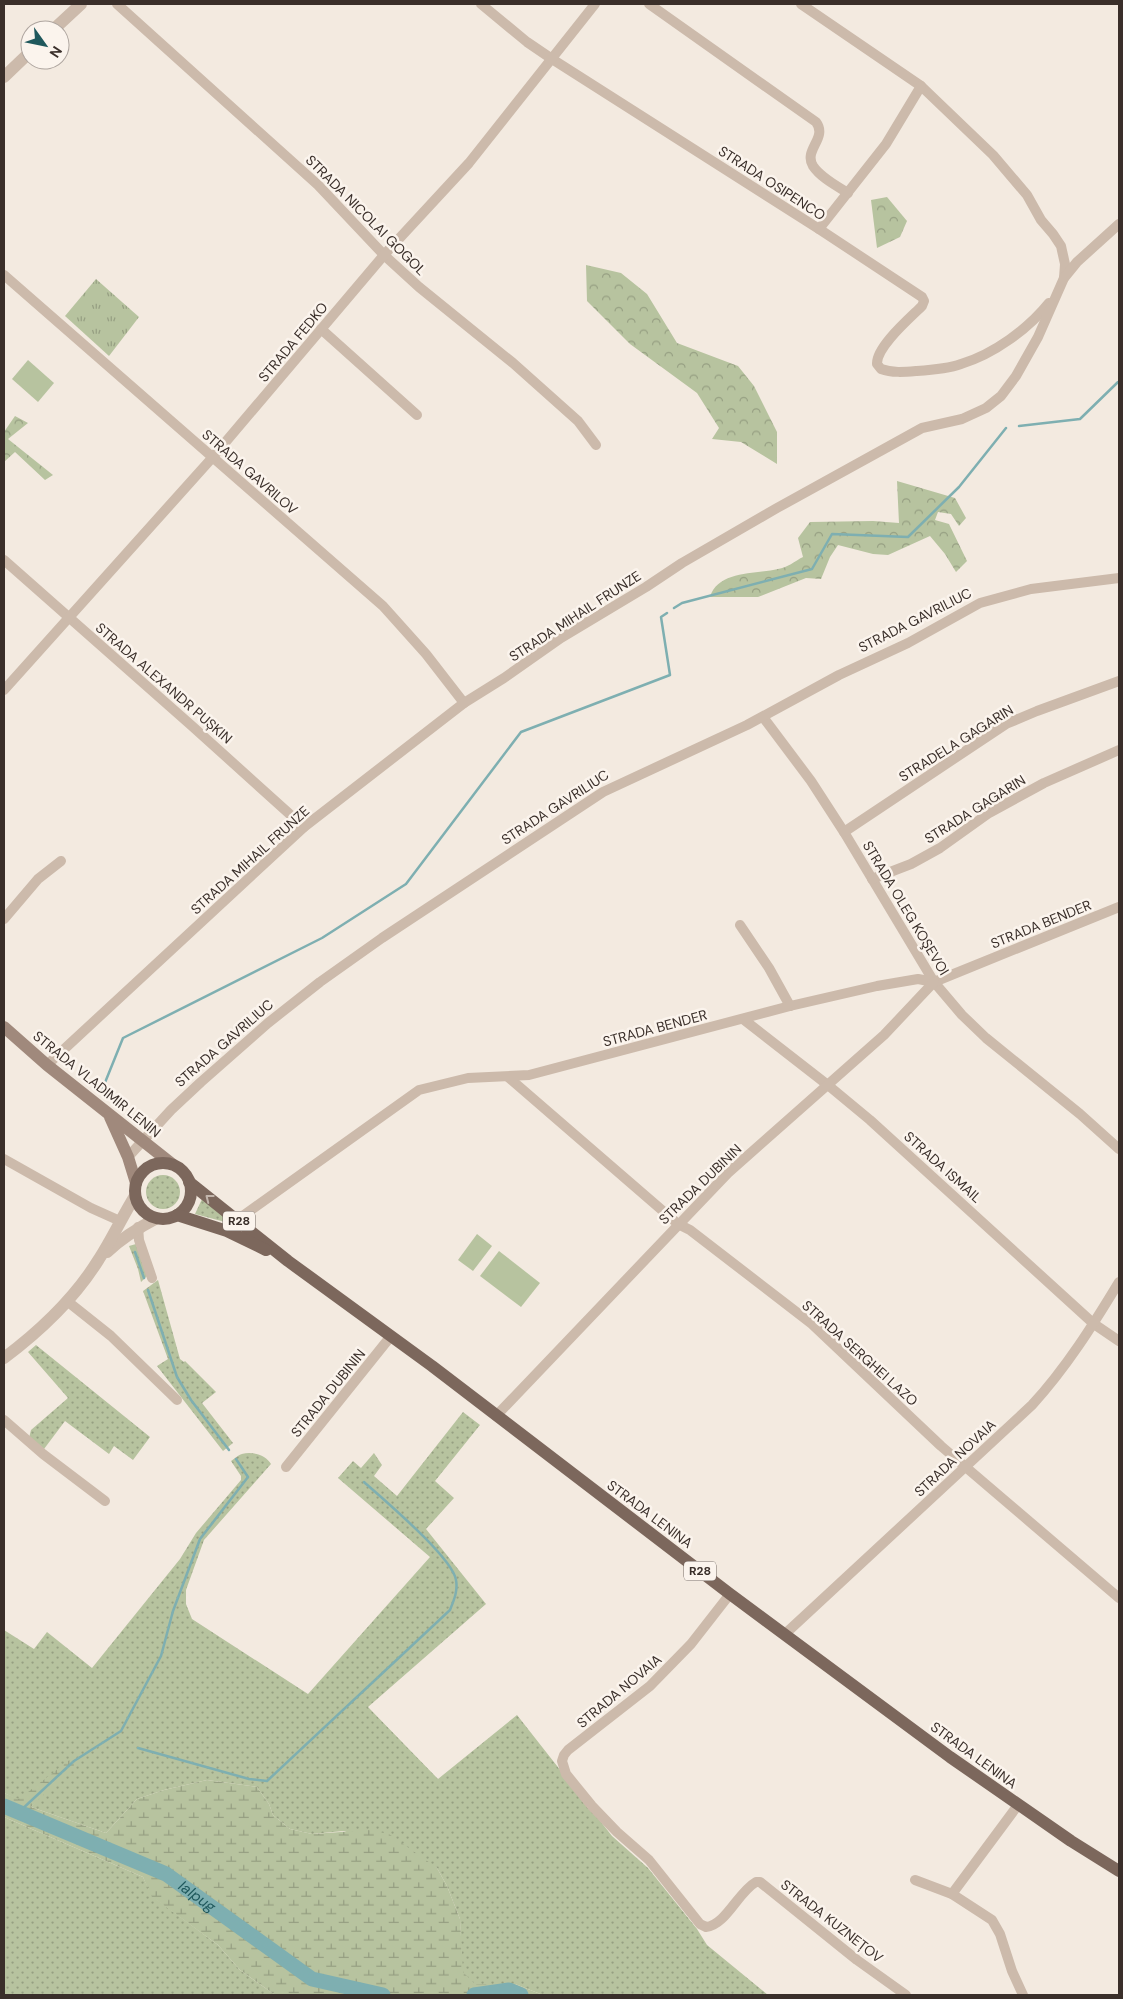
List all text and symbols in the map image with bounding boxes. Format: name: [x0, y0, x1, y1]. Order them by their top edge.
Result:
north arrow: [20, 20, 70, 70]
text: N: [46, 43, 66, 61]
street label: STRADA OSIPENCO: [715, 142, 829, 224]
street label: STRADA NICOLAI GOGOL: [302, 151, 430, 279]
street label: STRADA FEDKO: [254, 298, 332, 386]
street label: STRADA GAVRILOV: [198, 425, 302, 519]
street label: STRADA MIHAIL FRUNZE: [506, 567, 644, 665]
street label: STRADA GAVRILIUC: [855, 584, 975, 656]
street label: STRADA ALEXANDR PUȘKIN: [92, 619, 236, 747]
street label: STRADELA GAGARIN: [895, 700, 1017, 786]
street label: STRADA GAVRILIUC: [498, 766, 612, 848]
street label: STRADA GAGARIN: [921, 771, 1029, 847]
street label: STRADA MIHAIL FRUNZE: [187, 802, 313, 918]
street label: STRADA OLEG KOŞEVOI: [859, 838, 953, 978]
street label: STRADA BENDER: [988, 896, 1094, 952]
street label: STRADA GAVRILIUC: [171, 995, 277, 1091]
street label: STRADA BENDER: [601, 1005, 709, 1051]
street label: STRADA VLADIMIR LENIN: [29, 1027, 165, 1141]
street label: STRADA ISMAIL: [900, 1127, 986, 1207]
street label: STRADA DUBININ: [655, 1140, 745, 1228]
one-way arrow: [206, 1194, 215, 1203]
road number: R28: [223, 1212, 255, 1230]
street label: STRADA SERGHEI LAZO: [798, 1296, 922, 1410]
street label: STRADA DUBININ: [287, 1345, 369, 1441]
street label: STRADA NOVAIA: [910, 1416, 1000, 1500]
street label: STRADA LENINA: [604, 1476, 696, 1552]
road number: R28: [684, 1562, 716, 1580]
street label: STRADA NOVAIA: [573, 1650, 665, 1732]
street label: STRADA LENINA: [927, 1718, 1021, 1792]
street label: STRADA KUZNEȚOV: [777, 1875, 887, 1967]
water label: Ialpug: [174, 1876, 220, 1917]

